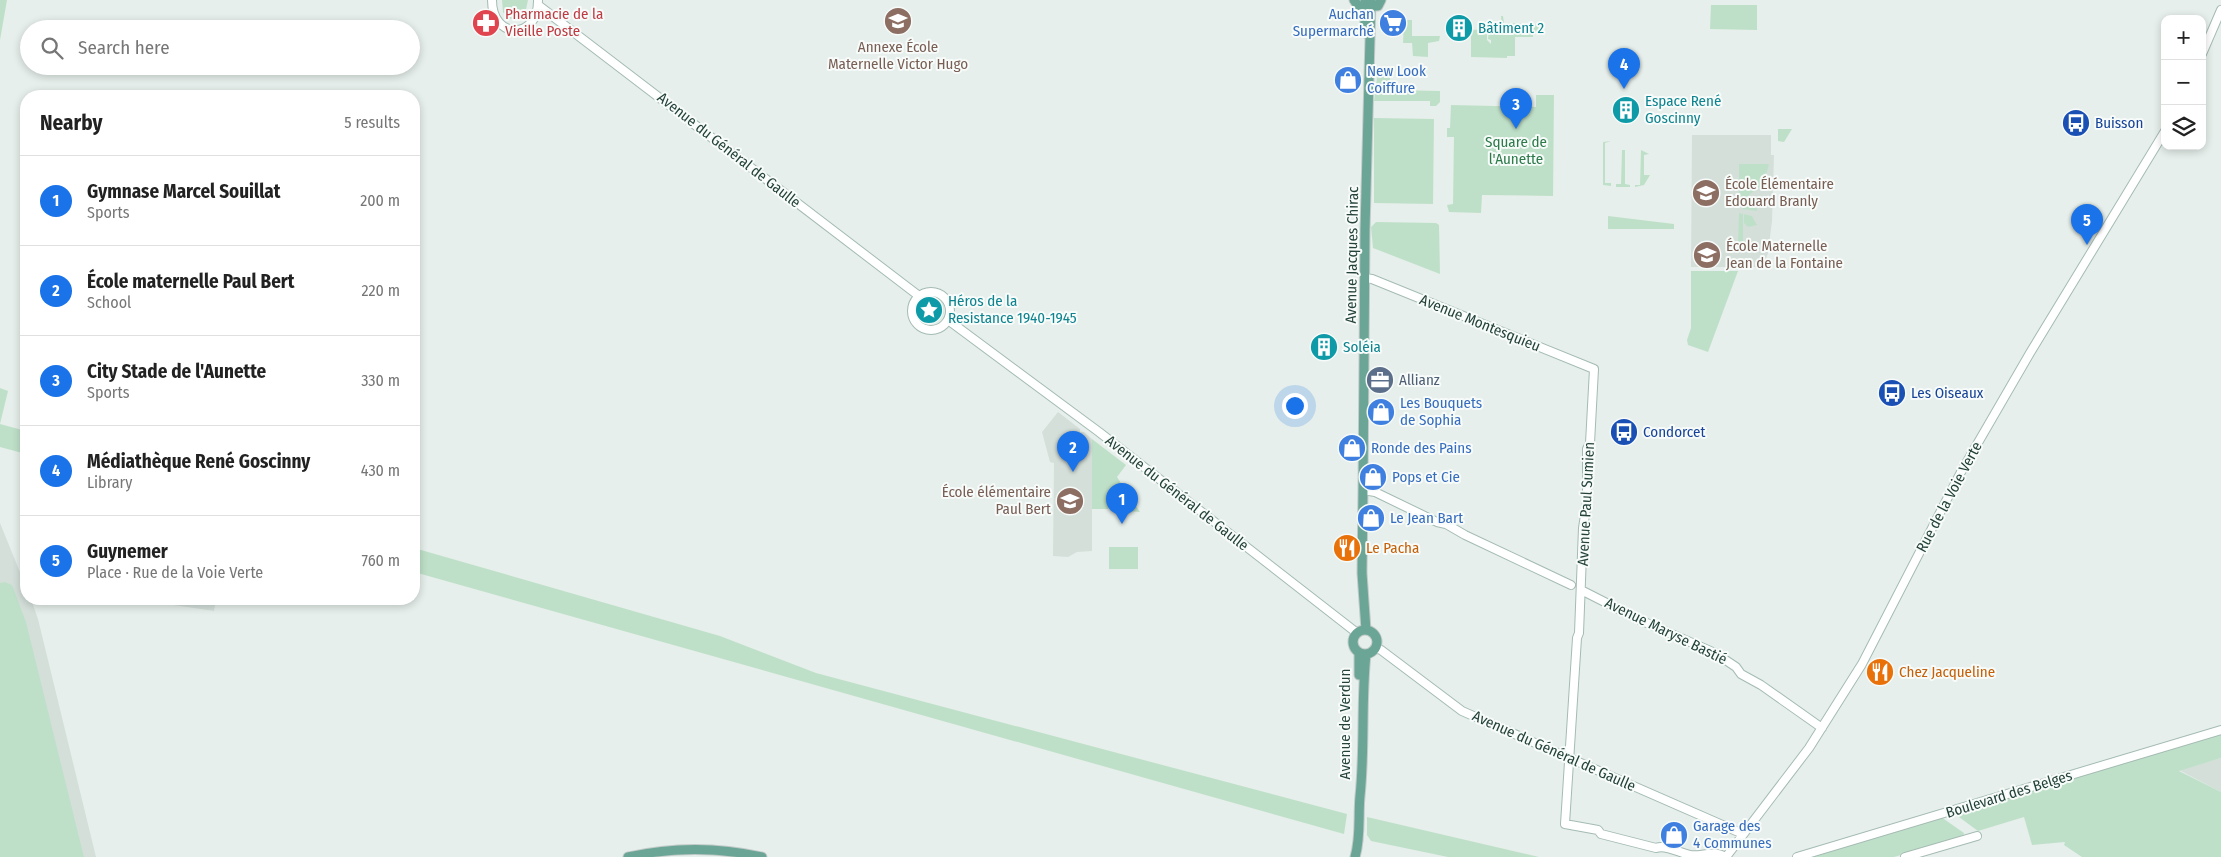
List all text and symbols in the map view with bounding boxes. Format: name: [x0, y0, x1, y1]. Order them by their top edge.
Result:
place label: Pharmacie de la Vieille Poste: [505, 5, 603, 40]
place label: Auchan Supermarché: [1293, 5, 1374, 40]
school or university icon: Annexe École Maternelle Victor Hugo: [883, 6, 913, 36]
pharmacy icon: Pharmacie de la Vieille Poste: [471, 8, 501, 38]
supermarket icon: Auchan Supermarché: [1378, 8, 1408, 38]
building icon: Bâtiment 2: [1444, 13, 1474, 43]
map controls: [2161, 15, 2206, 150]
button: +: [2161, 15, 2206, 60]
place label: Bâtiment 2: [1478, 19, 1545, 37]
search box: [20, 20, 420, 75]
icon: search: [38, 34, 66, 62]
text: Search here: [78, 36, 170, 59]
place label: Annexe École Maternelle Victor Hugo: [828, 38, 968, 73]
pin: 4: [1608, 48, 1640, 89]
button: −: [2161, 60, 2206, 105]
place label: New Look Coiffure: [1367, 62, 1426, 97]
shop icon: New Look Coiffure: [1333, 65, 1363, 95]
street label: Avenue du Général de Gaulle: [654, 88, 804, 212]
pin: 3: [1500, 88, 1532, 129]
place label: Espace René Goscinny: [1645, 92, 1721, 127]
building icon: Espace René Goscinny: [1611, 95, 1641, 125]
button: layers: [2161, 105, 2206, 150]
bus stop icon: Buisson: [2061, 108, 2091, 138]
text: Nearby: [40, 110, 102, 136]
text: 5 results: [344, 113, 400, 132]
place label: Buisson: [2095, 114, 2143, 132]
park label: Square de l'Aunette: [1485, 133, 1547, 168]
place label: École Élémentaire Edouard Branly: [1725, 175, 1834, 210]
school or university icon: École Élémentaire Edouard Branly: [1691, 178, 1721, 208]
text: Gymnase Marcel Souillat: [87, 180, 280, 203]
street label: Avenue Jacques Chirac: [1342, 186, 1362, 324]
text: 1: [53, 191, 59, 210]
text: 200 m: [360, 191, 400, 210]
text: Sports: [87, 203, 130, 222]
pin: 5: [2071, 204, 2103, 245]
place label: École Maternelle Jean de la Fontaine: [1726, 237, 1843, 272]
school or university icon: École Maternelle Jean de la Fontaine: [1692, 240, 1722, 270]
text: École maternelle Paul Bert: [87, 270, 294, 293]
text: 2: [52, 281, 60, 300]
text: 220 m: [361, 281, 400, 300]
street label: Avenue Montesquieu: [1417, 291, 1543, 355]
place label: Héros de la Resistance 1940-1945: [948, 292, 1077, 327]
text: School: [87, 293, 131, 312]
place icon: Héros de la Resistance 1940-1945: [914, 295, 944, 325]
building icon: Soléia: [1309, 332, 1339, 362]
place label: Soléia: [1343, 338, 1381, 356]
text: City Stade de l'Aunette: [87, 360, 266, 383]
office icon: Allianz: [1365, 365, 1395, 395]
text: 3: [52, 371, 60, 390]
text: 330 m: [361, 371, 400, 390]
place label: Allianz: [1399, 371, 1440, 389]
bus stop icon: Les Oiseaux: [1877, 378, 1907, 408]
text: Sports: [87, 383, 130, 402]
place label: Les Oiseaux: [1911, 384, 1984, 402]
your location: [1282, 393, 1308, 419]
place label: Les Bouquets de Sophia: [1400, 394, 1482, 429]
shop icon: Les Bouquets de Sophia: [1366, 397, 1396, 427]
bus stop icon: Condorcet: [1609, 417, 1639, 447]
place label: Condorcet: [1643, 423, 1705, 441]
pin: 2: [1057, 431, 1089, 472]
street label: Avenue du Général de Gaulle: [1102, 431, 1252, 555]
shop icon: Ronde des Pains: [1337, 433, 1367, 463]
place label: Ronde des Pains: [1371, 439, 1472, 457]
street label: Rue de la Voie Verte: [1912, 439, 1986, 555]
street label: Avenue Paul Sumien: [1574, 441, 1598, 567]
text: Médiathèque René Goscinny: [87, 450, 310, 473]
text: 4: [52, 461, 60, 480]
text: 430 m: [361, 461, 400, 480]
shop icon: Pops et Cie: [1358, 462, 1388, 492]
place label: Pops et Cie: [1392, 468, 1460, 486]
text: Library: [87, 473, 132, 492]
place label: École élémentaire Paul Bert: [942, 483, 1051, 518]
pin: 1: [1106, 483, 1138, 524]
school or university icon: École élémentaire Paul Bert: [1055, 486, 1085, 516]
shop icon: Le Jean Bart: [1356, 503, 1386, 533]
place label: Le Jean Bart: [1390, 509, 1463, 527]
restaurant icon: Le Pacha: [1332, 533, 1362, 563]
place label: Le Pacha: [1366, 539, 1419, 557]
text: Guynemer: [87, 540, 168, 563]
text: 5: [52, 551, 60, 570]
text: 760 m: [362, 551, 400, 570]
text: Place · Rue de la Voie Verte: [87, 563, 263, 582]
street label: Avenue Maryse Bastié: [1602, 594, 1730, 668]
restaurant icon: Chez Jacqueline: [1865, 657, 1895, 687]
place label: Chez Jacqueline: [1899, 663, 1995, 681]
street label: Avenue de Verdun: [1336, 669, 1354, 779]
street label: Avenue du Général de Gaulle: [1470, 707, 1638, 795]
street label: Boulevard des Belges: [1944, 766, 2074, 822]
place label: Garage des 4 Communes: [1693, 817, 1772, 852]
shop icon: Garage des 4 Communes: [1659, 820, 1689, 850]

